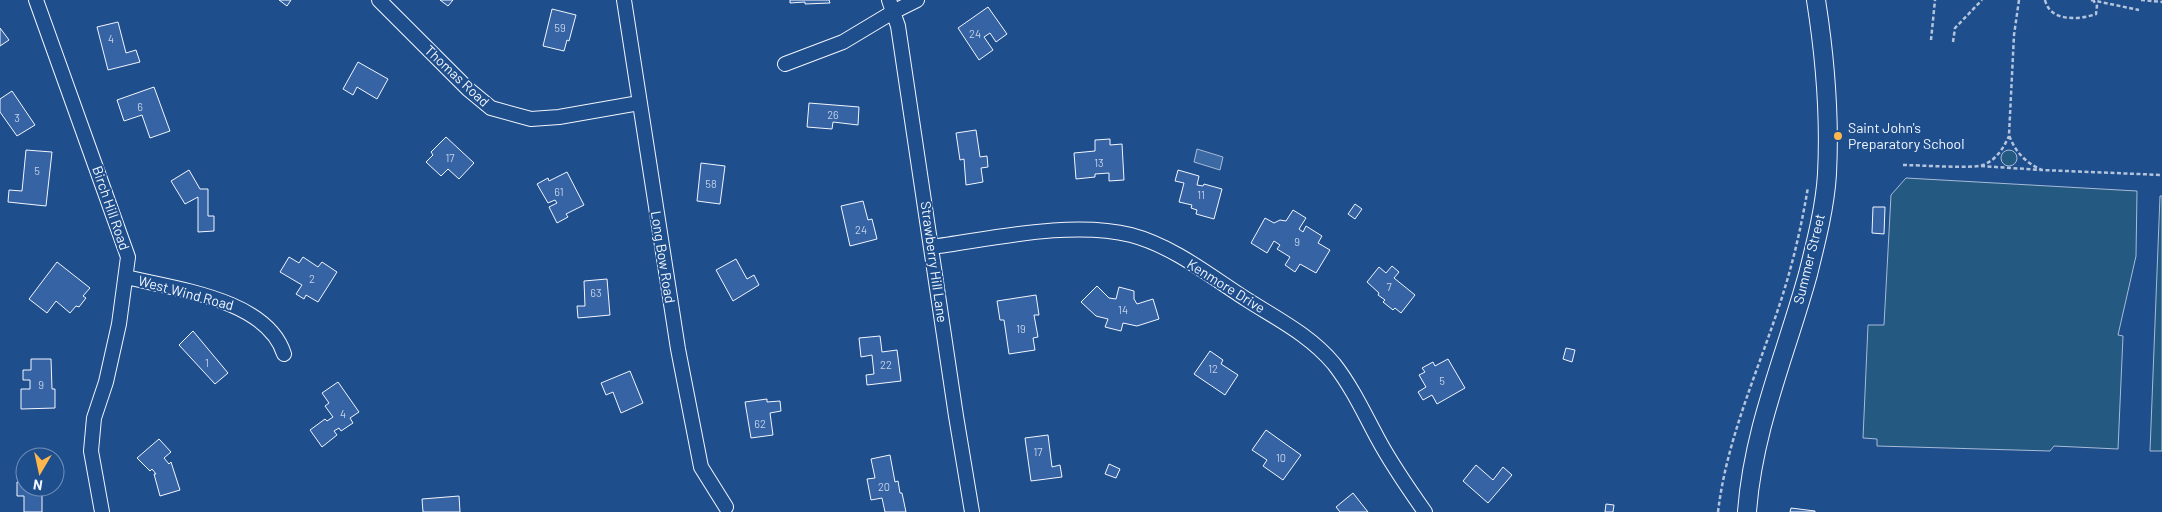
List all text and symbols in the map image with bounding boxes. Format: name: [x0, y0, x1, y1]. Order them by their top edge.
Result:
house number: 59: [554, 21, 566, 34]
house number: 24: [969, 27, 981, 40]
house number: 4: [108, 32, 114, 45]
street label: Thomas Road: [421, 41, 493, 110]
house number: 6: [137, 100, 143, 113]
house number: 26: [827, 108, 839, 121]
house number: 3: [14, 111, 20, 124]
place label: Saint John's Preparatory School: [1848, 119, 1964, 152]
marker: Saint John's Preparatory School: [1832, 130, 1844, 142]
house number: 17: [445, 151, 455, 164]
house number: 13: [1094, 156, 1104, 169]
house number: 5: [34, 164, 40, 177]
street label: Birch Hill Road: [89, 164, 134, 252]
house number: 58: [705, 177, 717, 190]
house number: 61: [554, 185, 564, 198]
house number: 11: [1197, 188, 1205, 201]
street label: Strawberry Hill Lane: [918, 200, 951, 324]
street label: Long Bow Road: [648, 209, 679, 304]
street label: Summer Street: [1789, 212, 1828, 306]
house number: 24: [855, 223, 867, 236]
house number: 9: [1294, 235, 1300, 248]
street label: Kenmore Drive: [1184, 255, 1268, 316]
street label: West Wind Road: [136, 272, 236, 313]
house number: 2: [309, 272, 315, 285]
house number: 7: [1386, 280, 1392, 293]
house number: 63: [590, 286, 602, 299]
house number: 14: [1118, 303, 1128, 316]
house number: 19: [1016, 322, 1026, 335]
house number: 1: [205, 356, 209, 369]
house number: 22: [880, 358, 892, 371]
house number: 12: [1208, 362, 1218, 375]
house number: 5: [1439, 374, 1445, 387]
house number: 9: [38, 378, 44, 391]
house number: 4: [340, 407, 346, 420]
house number: 62: [754, 417, 766, 430]
house number: 17: [1033, 445, 1043, 458]
north arrow: [15, 447, 65, 497]
house number: 10: [1276, 451, 1286, 464]
text: N: [32, 476, 44, 494]
house number: 20: [878, 480, 890, 493]

